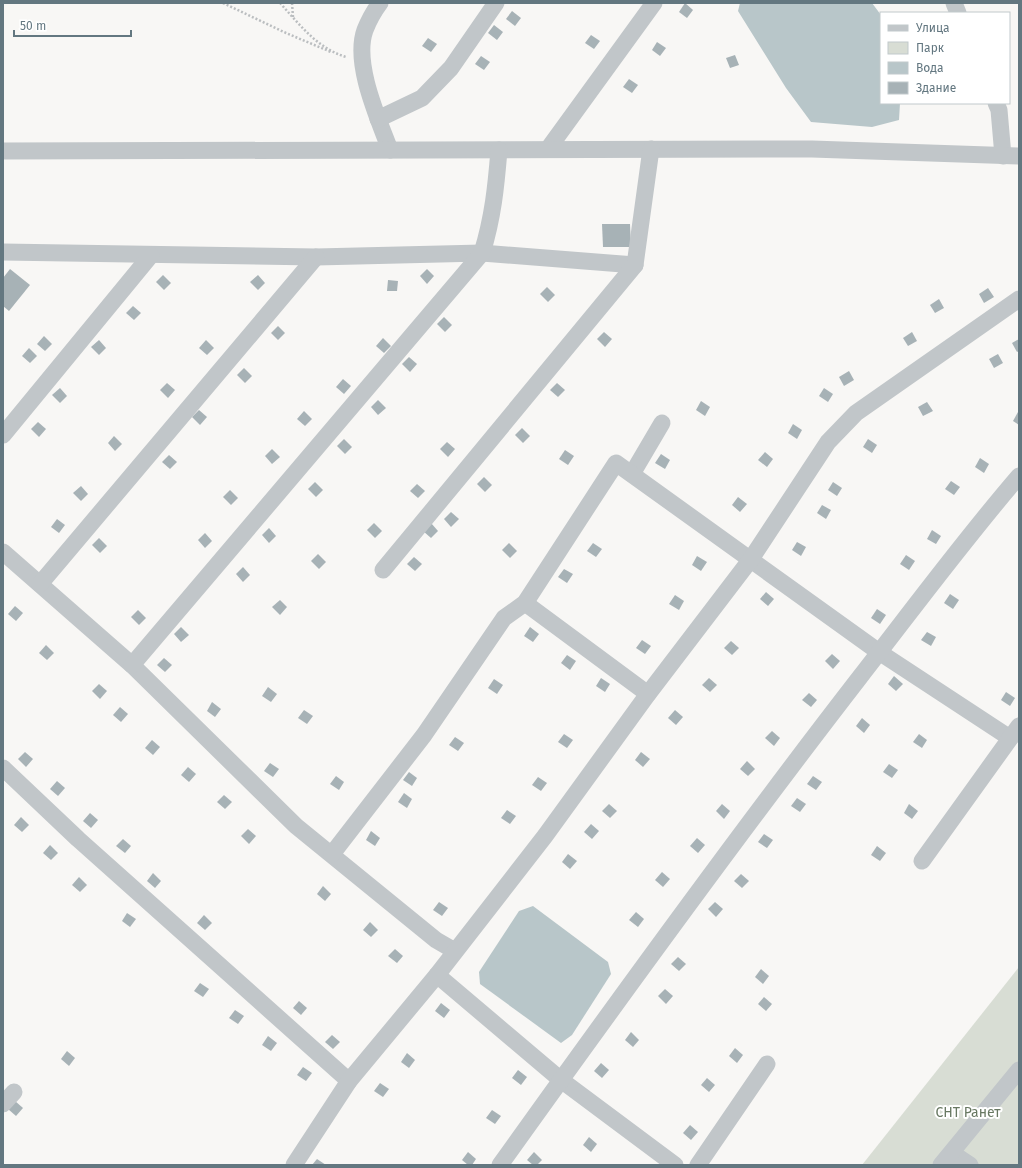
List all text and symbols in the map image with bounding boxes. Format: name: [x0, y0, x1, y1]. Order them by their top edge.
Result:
scale bar: [14, 12, 131, 38]
legend: [880, 12, 1010, 104]
text: 50 m: [20, 19, 46, 33]
text: Улица: [916, 21, 950, 35]
text: Парк: [916, 41, 945, 55]
text: Вода: [916, 61, 943, 75]
text: Здание: [916, 81, 956, 95]
park label: СНТ Ранет: [935, 1104, 1001, 1121]

